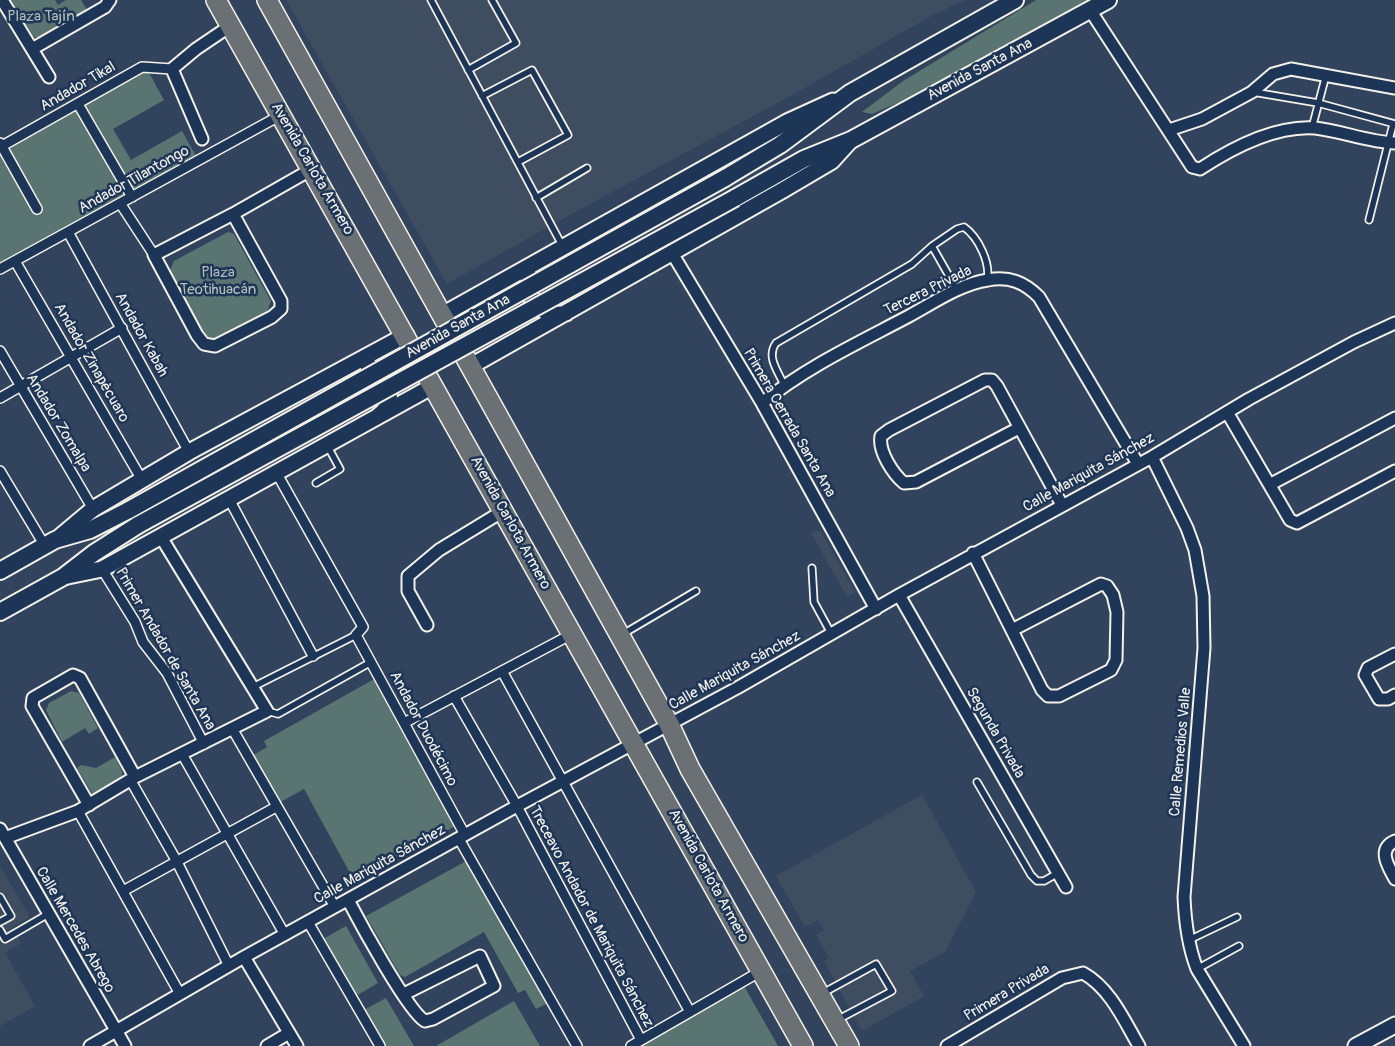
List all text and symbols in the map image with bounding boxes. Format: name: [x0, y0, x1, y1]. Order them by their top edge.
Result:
park label: Plaza Tajín: [7, 8, 75, 26]
street label: Avenida Santa Ana: [924, 35, 1036, 105]
street label: Andador Tikal: [37, 58, 119, 116]
street label: Avenida Carlota Armero: [267, 100, 357, 238]
street label: Andador Tilantongo: [76, 142, 192, 218]
street label: Tercera Privada: [881, 262, 975, 320]
park label: Plaza Teotihuacán: [180, 264, 256, 299]
street label: Andador Kabah: [110, 290, 172, 380]
street label: Avenida Santa Ana: [403, 291, 513, 363]
street label: Andador Zinapècuaro: [50, 300, 132, 426]
street label: Primera Cerrada Santa Ana: [739, 345, 839, 501]
street label: Andador Zomalpa: [22, 371, 94, 475]
street label: Calle Mariquita Sánchez: [1020, 429, 1158, 517]
street label: Avenida Carlota Armero: [466, 453, 554, 593]
street label: Primer Andador de Santa Ana: [111, 565, 219, 733]
street label: Calle Mariquita Sánchez: [666, 627, 804, 715]
street label: Andador Duodécimo: [385, 668, 461, 790]
street label: Segunda Privada: [962, 684, 1028, 782]
street label: Calle Remedios Valle: [1166, 687, 1196, 817]
street label: Treceavo Andador de Mariquita Sánchez: [525, 803, 657, 1031]
street label: Avenida Carlota Armero: [664, 806, 752, 946]
street label: Calle Mariquita Sánchez: [311, 821, 449, 909]
street label: Calle Mercedes Abrego: [32, 864, 118, 996]
street label: Primera Privada: [961, 960, 1053, 1026]

